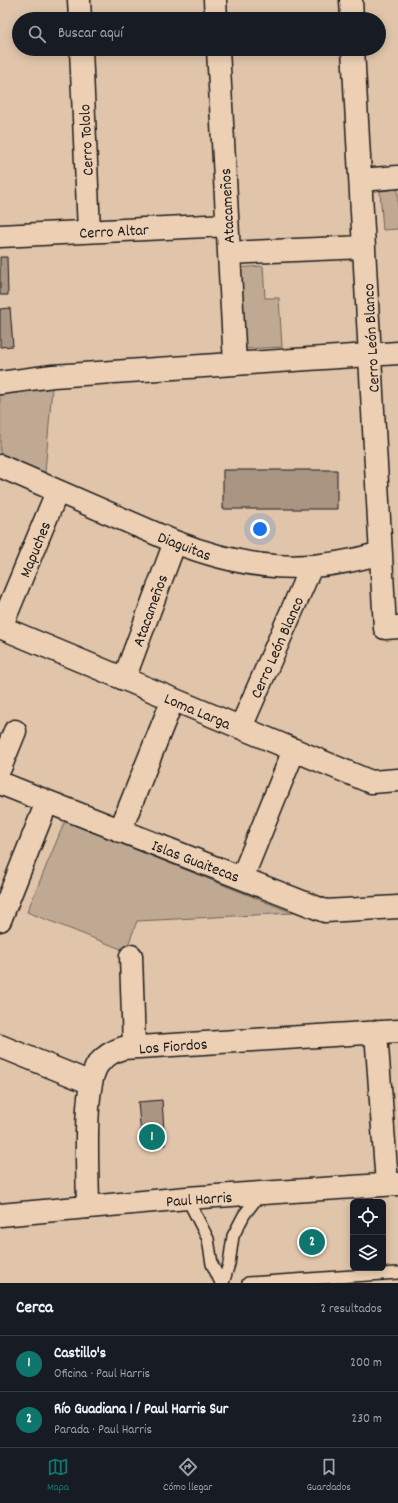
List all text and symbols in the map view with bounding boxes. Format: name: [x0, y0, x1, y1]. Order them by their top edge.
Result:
search box: [12, 12, 386, 56]
icon: search: [26, 23, 48, 45]
text: Buscar aquí: [58, 23, 123, 45]
street label: Cerro Tololo: [74, 104, 101, 176]
street label: Atacameños: [215, 167, 242, 244]
street label: Cerro Altar: [79, 219, 149, 246]
street label: Cerro León Blanco: [358, 283, 387, 393]
street label: Mapuches: [15, 518, 58, 581]
your location: [250, 519, 270, 539]
street label: Diaguitas: [154, 527, 214, 568]
street label: Atacameños: [128, 571, 175, 650]
street label: Cerro León Blanco: [246, 593, 311, 703]
street label: Loma Larga: [160, 688, 234, 737]
street label: Islas Guaitecas: [148, 835, 243, 890]
street label: Los Fiordos: [138, 1034, 208, 1061]
pin: 1: [139, 1122, 165, 1152]
street label: Paul Harris: [165, 1187, 233, 1214]
map controls: [350, 1199, 386, 1271]
button: locate: [350, 1199, 386, 1235]
pin: 2: [299, 1227, 325, 1257]
button: layers: [350, 1235, 386, 1271]
text: Cerca: [16, 1297, 53, 1321]
text: 2 resultados: [320, 1300, 382, 1319]
text: Castillo's: [54, 1343, 106, 1365]
text: 1: [28, 1354, 30, 1373]
text: 200 m: [350, 1354, 382, 1373]
text: Oficina · Paul Harris: [54, 1365, 150, 1384]
text: Río Guadiana 1 / Paul Harris Sur: [54, 1399, 228, 1421]
text: 2: [26, 1410, 32, 1429]
text: 230 m: [352, 1410, 382, 1429]
text: Parada · Paul Harris: [54, 1421, 152, 1440]
tab: Mapa: [47, 1456, 69, 1496]
tab: Cómo llegar: [163, 1456, 212, 1496]
tab: Guardados: [306, 1456, 351, 1496]

